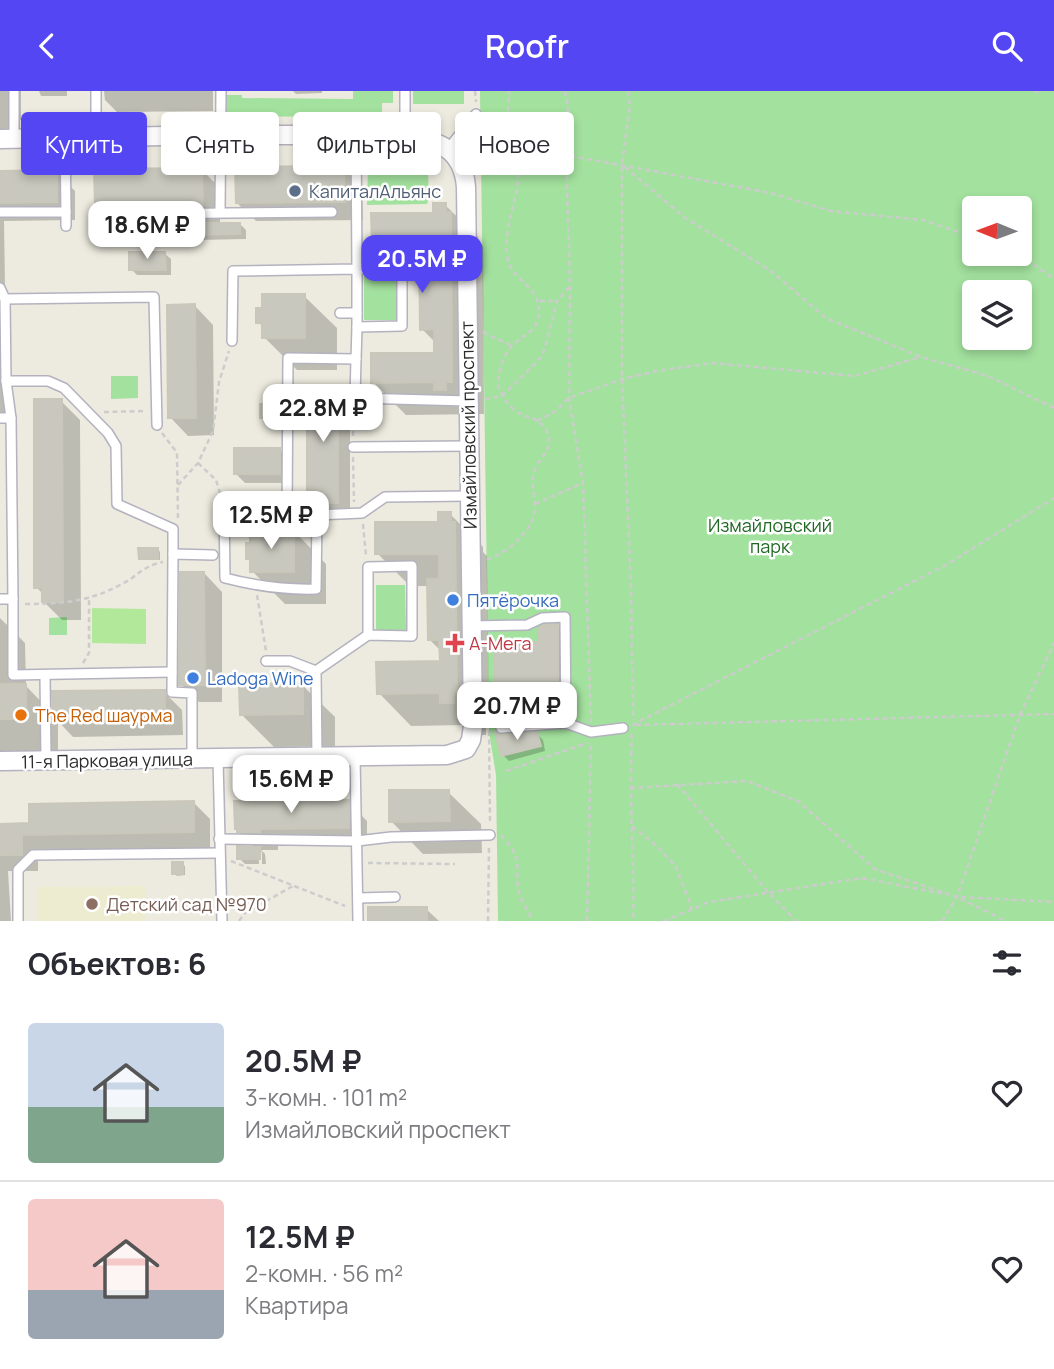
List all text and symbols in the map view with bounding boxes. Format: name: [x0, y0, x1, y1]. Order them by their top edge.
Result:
text: Roofr: [485, 24, 569, 68]
icon: back: [28, 27, 66, 65]
icon: search: [988, 27, 1026, 65]
chip: Купить: [21, 112, 147, 175]
chip: Снять: [161, 112, 279, 175]
chip: Фильтры: [293, 112, 441, 175]
chip: Новое: [455, 112, 574, 175]
place label: КапиталАльянс: [309, 179, 441, 203]
marker: КапиталАльянс: [287, 183, 303, 199]
north arrow: [962, 196, 1032, 266]
map controls: [962, 196, 1032, 350]
pin: 18.6M ₽: [82, 201, 212, 261]
text: 18.6M ₽: [104, 208, 190, 240]
pin: 20.5M ₽: [357, 235, 487, 295]
text: 20.5M ₽: [377, 242, 467, 274]
button: layers: [962, 280, 1032, 350]
street label: Измайловский проспект: [454, 321, 482, 529]
pin: 22.8M ₽: [258, 385, 388, 444]
text: 22.8M ₽: [279, 391, 367, 423]
pin: 12.5M ₽: [206, 491, 336, 551]
text: 12.5M ₽: [229, 498, 313, 530]
park label: Измайловский парк: [708, 513, 832, 558]
place label: Пятёрочка: [467, 588, 559, 612]
marker: Пятёрочка: [445, 592, 461, 608]
place label: А-Мега: [469, 631, 532, 655]
marker: А-Мега: [447, 635, 463, 651]
place label: Ladoga Wine: [207, 666, 314, 690]
marker: Ladoga Wine: [185, 670, 201, 686]
pin: 20.7M ₽: [452, 683, 582, 742]
text: 20.7M ₽: [473, 689, 561, 721]
place label: The Red шаурма: [35, 703, 172, 727]
marker: The Red шаурма: [13, 707, 29, 723]
street label: 11-я Парковая улица: [21, 747, 193, 773]
pin: 15.6M ₽: [226, 755, 356, 815]
text: 15.6M ₽: [249, 762, 333, 794]
place label: Детский сад №970: [106, 892, 267, 916]
marker: Детский сад №970: [84, 896, 100, 912]
text: Объектов: 6: [28, 943, 206, 984]
icon: filters: [988, 944, 1026, 982]
text: 20.5M ₽: [245, 1040, 362, 1081]
icon: home: [84, 1051, 168, 1135]
icon: heart: [988, 1074, 1026, 1112]
text: 3-комн. · 101 m²: [245, 1081, 407, 1113]
text: Измайловский проспект: [245, 1113, 511, 1145]
text: 12.5M ₽: [245, 1216, 355, 1257]
icon: home: [84, 1227, 168, 1311]
icon: heart: [988, 1250, 1026, 1288]
text: 2-комн. · 56 m²: [245, 1257, 403, 1289]
text: Квартира: [245, 1289, 349, 1321]

